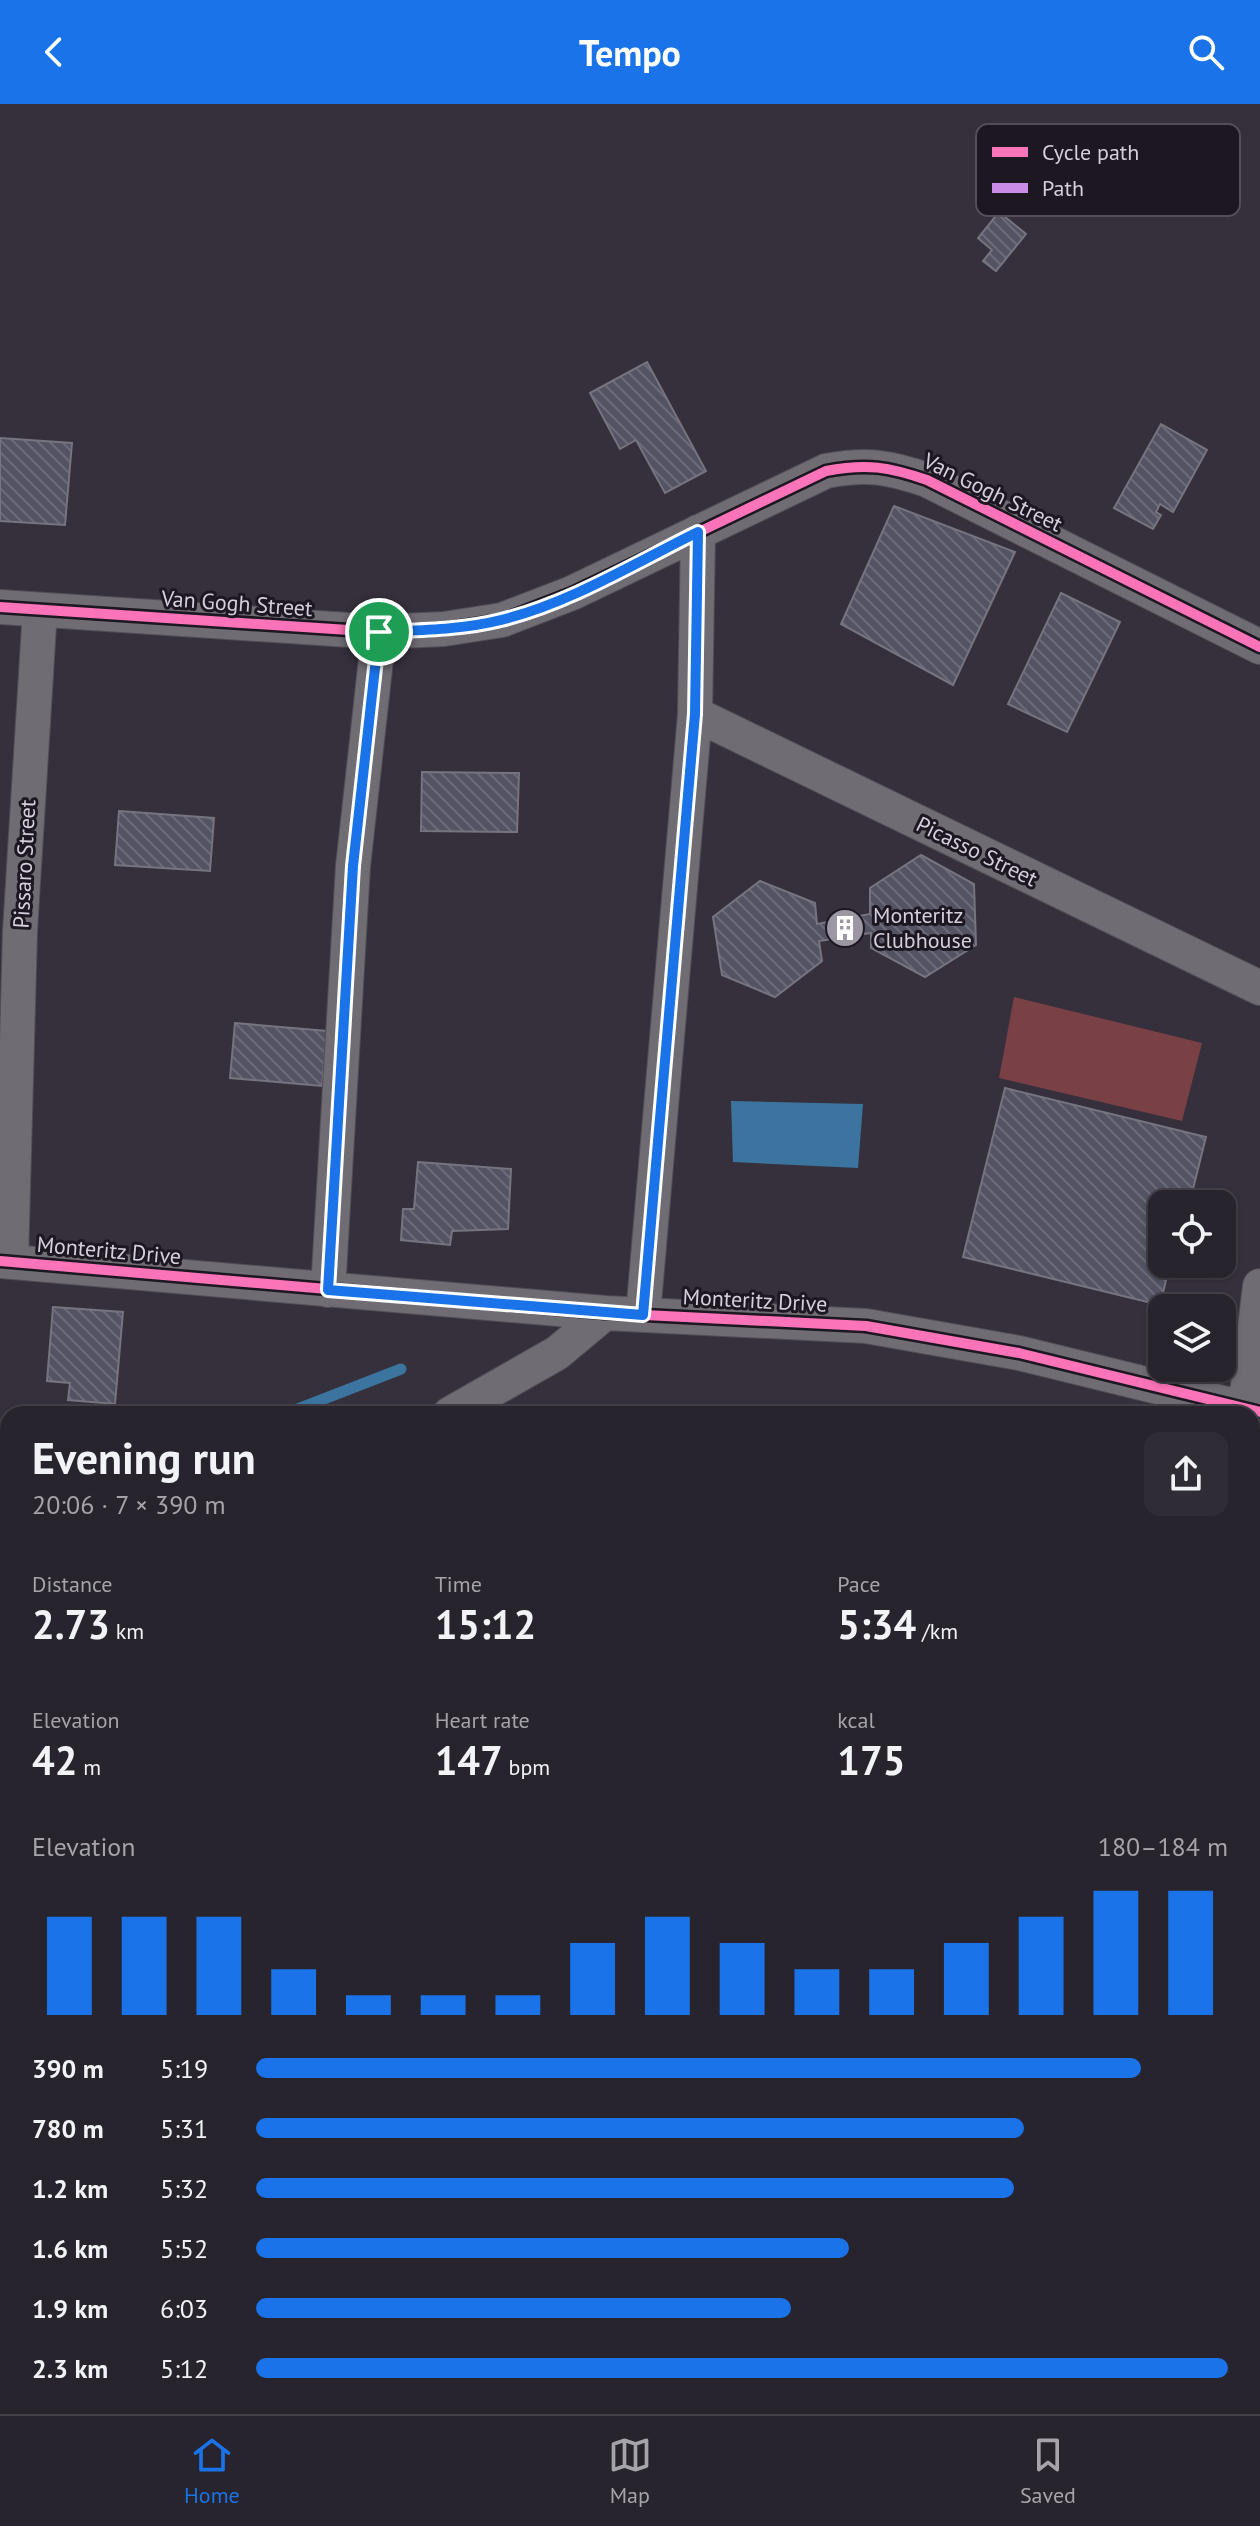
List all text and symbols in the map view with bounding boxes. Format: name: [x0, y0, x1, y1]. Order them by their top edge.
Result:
text: Tempo: [579, 29, 681, 76]
icon: back: [32, 30, 76, 74]
icon: search: [1184, 30, 1228, 74]
legend: [976, 124, 1240, 216]
text: Cycle path: [1042, 138, 1139, 166]
text: Path: [1042, 174, 1084, 202]
street label: Van Gogh Street: [918, 446, 1068, 538]
street label: Van Gogh Street: [160, 584, 314, 622]
pin: [345, 598, 413, 666]
icon: arrive: [357, 610, 401, 654]
street label: Pissaro Street: [7, 798, 41, 929]
street label: Picasso Street: [912, 810, 1043, 893]
place label: Monteritz Clubhouse: [873, 901, 972, 954]
building icon: Monteritz Clubhouse: [824, 907, 866, 949]
map controls: [1148, 1190, 1236, 1382]
button: locate: [1148, 1190, 1236, 1278]
street label: Monteritz Drive: [36, 1230, 182, 1270]
street label: Monteritz Drive: [682, 1282, 828, 1318]
button: layers: [1148, 1294, 1236, 1382]
text: Evening run: [32, 1429, 256, 1486]
button: share: [1144, 1432, 1228, 1516]
text: 20:06 · 7 × 390 m: [32, 1488, 226, 1521]
text: Distance: [32, 1570, 113, 1598]
text: Time: [435, 1570, 482, 1598]
text: Pace: [837, 1570, 880, 1598]
text: 2.73: [32, 1598, 110, 1650]
text: 15:12: [435, 1598, 536, 1650]
text: 5:34: [837, 1598, 916, 1650]
text: km: [110, 1617, 144, 1645]
text: /km: [916, 1617, 958, 1645]
text: Elevation: [32, 1706, 120, 1734]
text: Heart rate: [435, 1706, 530, 1734]
text: kcal: [837, 1706, 875, 1734]
text: 42: [32, 1734, 77, 1786]
text: 147: [435, 1734, 503, 1786]
text: 175: [837, 1734, 905, 1786]
text: m: [77, 1753, 101, 1781]
text: bpm: [503, 1753, 550, 1781]
text: Elevation: [32, 1830, 136, 1863]
text: 180–184 m: [1098, 1830, 1228, 1863]
text: 390 m: [32, 2052, 104, 2085]
text: 5:19: [160, 2052, 208, 2085]
text: 780 m: [32, 2112, 104, 2145]
text: 5:31: [160, 2112, 208, 2145]
text: 1.2 km: [32, 2172, 108, 2205]
text: 5:32: [160, 2172, 208, 2205]
text: 1.6 km: [32, 2232, 108, 2265]
text: 5:52: [160, 2232, 208, 2265]
text: 1.9 km: [32, 2292, 108, 2325]
text: 6:03: [160, 2292, 208, 2325]
text: 2.3 km: [32, 2352, 108, 2385]
text: 5:12: [160, 2352, 208, 2385]
tab: Home: [184, 2433, 240, 2509]
tab: Map: [608, 2433, 652, 2509]
tab: Saved: [1020, 2433, 1076, 2509]

